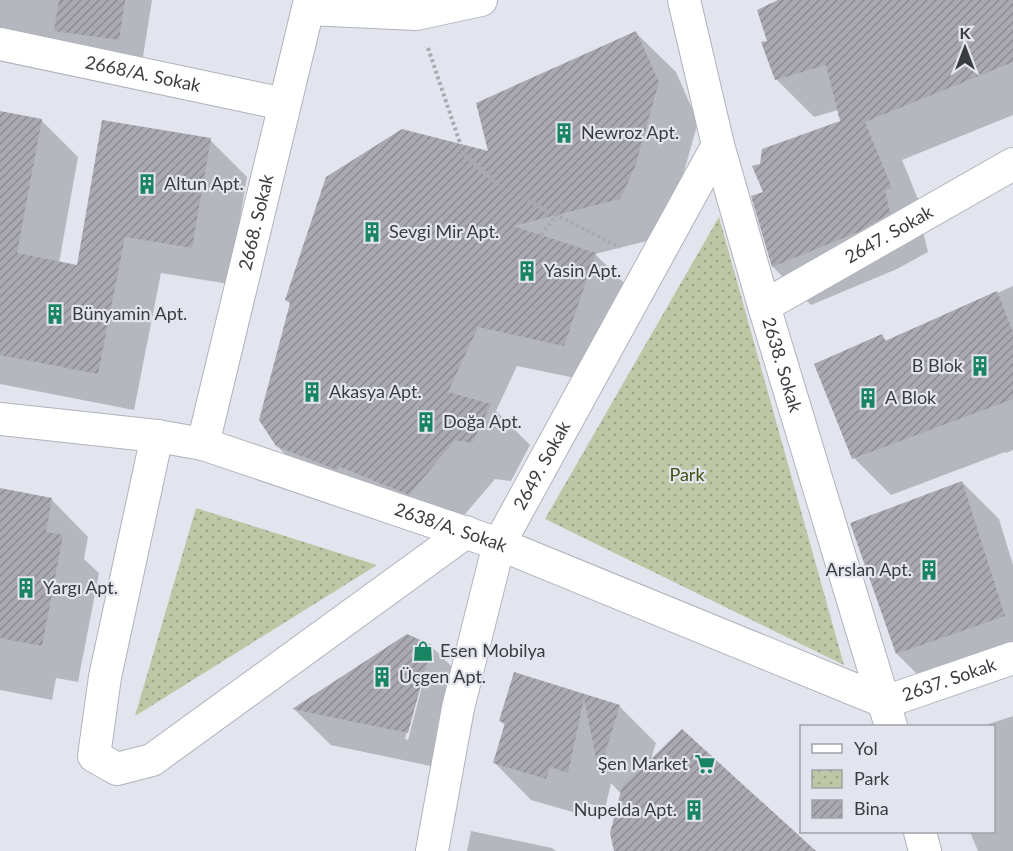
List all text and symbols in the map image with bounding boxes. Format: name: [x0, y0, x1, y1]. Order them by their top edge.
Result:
north arrow: [935, 18, 995, 78]
text: K: [960, 23, 972, 42]
street label: 2668/A. Sokak: [83, 50, 203, 96]
building icon: Newroz Apt.: [552, 121, 576, 145]
place label: Newroz Apt.: [581, 121, 679, 143]
street label: 2668. Sokak: [233, 171, 278, 272]
building icon: Altun Apt.: [135, 172, 159, 196]
place label: Altun Apt.: [164, 172, 244, 194]
street label: 2647. Sokak: [841, 200, 937, 268]
building icon: Sevgi Mir Apt.: [360, 220, 384, 244]
place label: Sevgi Mir Apt.: [389, 220, 499, 242]
building icon: Yasin Apt.: [515, 259, 539, 283]
place label: Yasin Apt.: [544, 259, 621, 281]
building icon: Bünyamin Apt.: [43, 302, 67, 326]
place label: Bünyamin Apt.: [72, 302, 187, 324]
street label: 2638. Sokak: [758, 315, 808, 416]
place label: B Blok: [912, 354, 964, 376]
building icon: B Blok: [968, 354, 992, 378]
building icon: Akasya Apt.: [300, 380, 324, 404]
place label: Akasya Apt.: [329, 380, 422, 402]
building icon: A Blok: [856, 386, 880, 410]
place label: A Blok: [885, 386, 937, 408]
building icon: Doğa Apt.: [414, 410, 438, 434]
place label: Doğa Apt.: [443, 410, 522, 432]
street label: 2649. Sokak: [508, 416, 575, 513]
park label: Park: [669, 463, 705, 485]
street label: 2638/A. Sokak: [392, 498, 511, 556]
place label: Arslan Apt.: [825, 558, 912, 580]
building icon: Arslan Apt.: [917, 558, 941, 582]
building icon: Yargı Apt.: [14, 576, 38, 600]
place label: Yargı Apt.: [43, 576, 118, 598]
shop icon: Esen Mobilya: [411, 639, 435, 663]
place label: Esen Mobilya: [440, 639, 546, 661]
street label: 2637. Sokak: [899, 652, 1000, 705]
building icon: Üçgen Apt.: [370, 665, 394, 689]
place label: Üçgen Apt.: [399, 665, 486, 687]
legend: [800, 725, 995, 833]
text: Yol: [854, 737, 878, 759]
place label: Şen Market: [598, 752, 689, 774]
supermarket icon: Şen Market: [693, 752, 717, 776]
text: Park: [854, 767, 890, 789]
text: Bina: [854, 797, 889, 819]
place label: Nupelda Apt.: [574, 798, 677, 820]
building icon: Nupelda Apt.: [682, 798, 706, 822]

